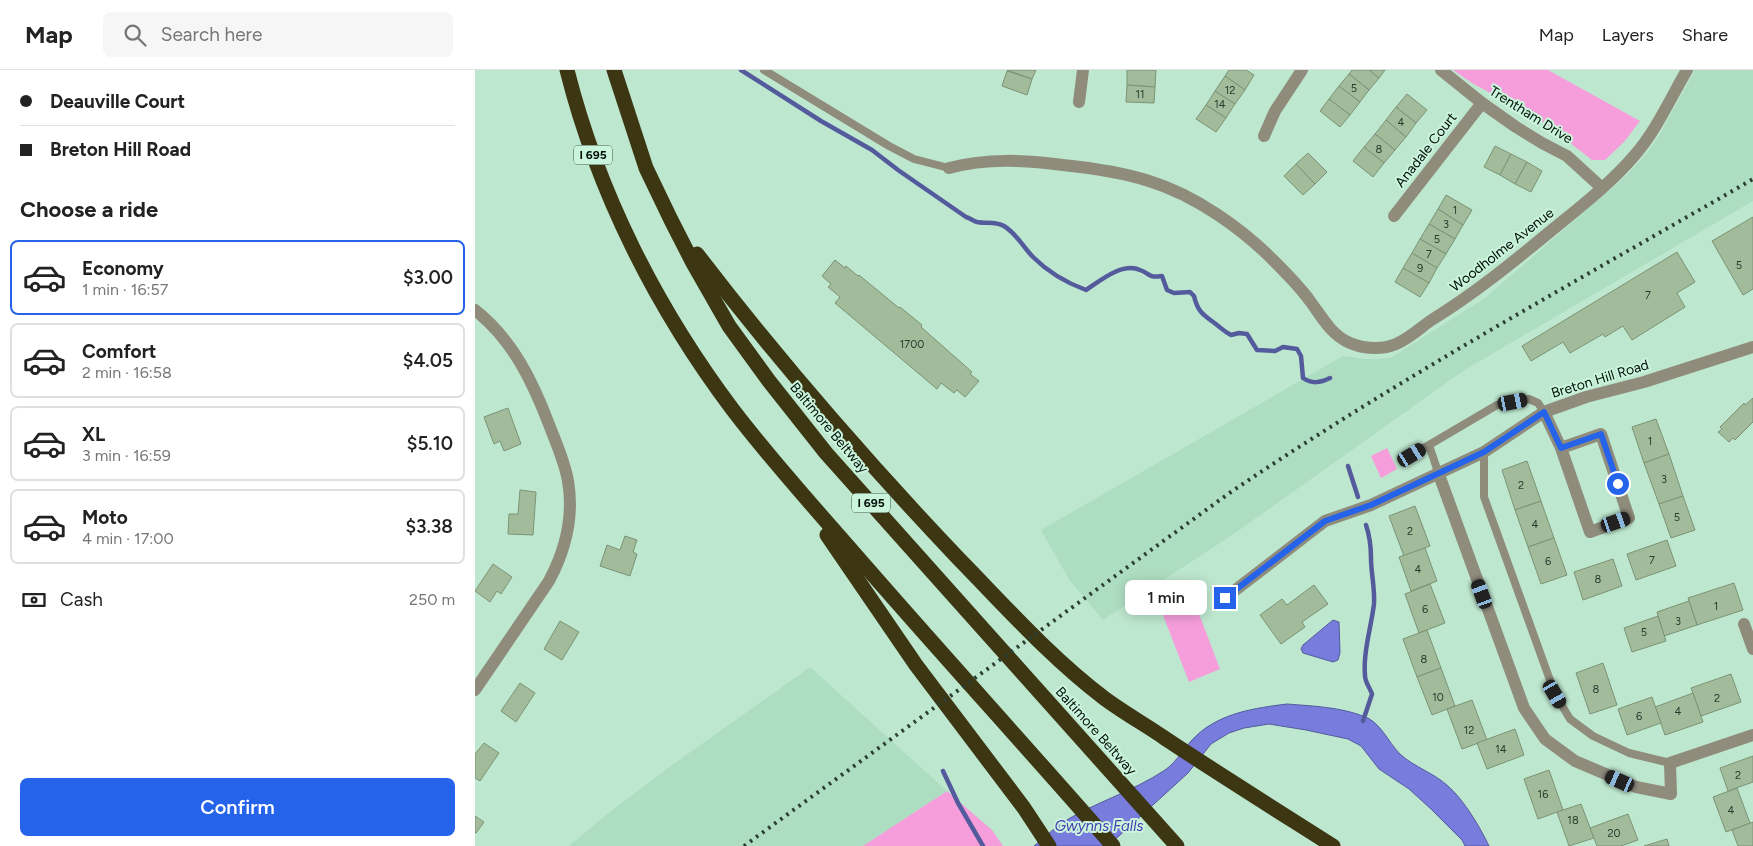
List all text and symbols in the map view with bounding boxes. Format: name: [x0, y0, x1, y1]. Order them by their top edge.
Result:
search box: [103, 12, 453, 57]
text: Map: [25, 20, 73, 49]
icon: search: [121, 21, 149, 49]
text: Search here: [161, 23, 262, 46]
text: Map: [1539, 24, 1574, 46]
text: Layers: [1602, 24, 1654, 46]
text: Share: [1682, 24, 1728, 46]
house number: 5: [1351, 82, 1357, 95]
street label: Trentham Drive: [1486, 83, 1576, 148]
house number: 12: [1225, 84, 1235, 97]
house number: 11: [1135, 88, 1145, 101]
text: Deauville Court: [50, 90, 185, 113]
house number: 14: [1214, 98, 1226, 111]
street label: Anadale Court: [1392, 109, 1460, 191]
house number: 4: [1398, 116, 1405, 129]
text: Breton Hill Road: [50, 138, 191, 161]
house number: 8: [1376, 143, 1383, 156]
road number: I 695: [574, 146, 612, 164]
text: Choose a ride: [20, 196, 158, 223]
street label: Woodholme Avenue: [1447, 204, 1557, 296]
house number: 1: [1453, 204, 1457, 217]
house number: 3: [1443, 218, 1449, 231]
house number: 5: [1434, 233, 1440, 246]
house number: 7: [1426, 248, 1432, 261]
icon: car: [22, 255, 67, 300]
text: Economy: [82, 257, 164, 280]
house number: 5: [1736, 259, 1742, 272]
house number: 9: [1417, 262, 1423, 275]
text: $3.00: [403, 266, 453, 289]
text: 1 min · 16:57: [82, 280, 168, 299]
house number: 7: [1645, 289, 1651, 302]
icon: car: [22, 338, 67, 383]
house number: 1700: [900, 338, 924, 351]
text: Comfort: [82, 340, 157, 363]
text: $4.05: [403, 349, 453, 372]
street label: Breton Hill Road: [1549, 356, 1651, 402]
text: 2 min · 16:58: [82, 363, 172, 382]
street label: Baltimore Beltway: [786, 379, 872, 477]
car: [1496, 392, 1529, 412]
icon: car: [22, 421, 67, 466]
text: XL: [82, 423, 105, 446]
text: $5.10: [407, 432, 453, 455]
house number: 1: [1648, 435, 1652, 448]
car: [1395, 441, 1428, 469]
text: 3 min · 16:59: [82, 446, 171, 465]
route start: [1607, 473, 1629, 495]
house number: 3: [1661, 473, 1667, 486]
house number: 2: [1518, 479, 1524, 492]
road number: I 695: [852, 493, 890, 512]
icon: car: [22, 504, 67, 549]
text: Moto: [82, 506, 128, 529]
car: [1599, 510, 1632, 534]
house number: 5: [1674, 511, 1680, 524]
text: $3.38: [405, 515, 453, 538]
house number: 4: [1532, 518, 1539, 531]
house number: 2: [1407, 525, 1413, 538]
text: 4 min · 17:00: [82, 529, 174, 548]
house number: 7: [1649, 554, 1655, 567]
house number: 6: [1545, 555, 1551, 568]
house number: 4: [1415, 563, 1422, 576]
house number: 8: [1595, 573, 1602, 586]
car: [1469, 577, 1494, 611]
callout: 1 min: [1125, 580, 1207, 616]
icon: cash: [20, 586, 48, 614]
route end: [1214, 587, 1236, 609]
text: Cash: [60, 588, 103, 611]
text: 1 min: [1147, 588, 1185, 607]
text: 250 m: [409, 590, 455, 609]
house number: 1: [1714, 600, 1718, 613]
house number: 6: [1422, 603, 1428, 616]
house number: 3: [1675, 615, 1681, 628]
house number: 5: [1641, 626, 1647, 639]
house number: 8: [1421, 653, 1428, 666]
car: [1541, 677, 1568, 711]
street label: Baltimore Beltway: [1052, 683, 1141, 779]
house number: 8: [1593, 683, 1600, 696]
house number: 10: [1432, 691, 1444, 704]
house number: 2: [1714, 692, 1720, 705]
house number: 4: [1675, 705, 1682, 718]
house number: 6: [1636, 710, 1642, 723]
house number: 12: [1464, 724, 1474, 737]
house number: 14: [1495, 743, 1507, 756]
car: [1603, 768, 1636, 794]
house number: 2: [1735, 769, 1741, 782]
button: Confirm: [20, 778, 455, 836]
house number: 16: [1538, 788, 1548, 801]
house number: 4: [1728, 804, 1735, 817]
house number: 18: [1567, 814, 1579, 827]
water label: Gwynns Falls: [1054, 817, 1144, 835]
house number: 20: [1607, 827, 1621, 840]

